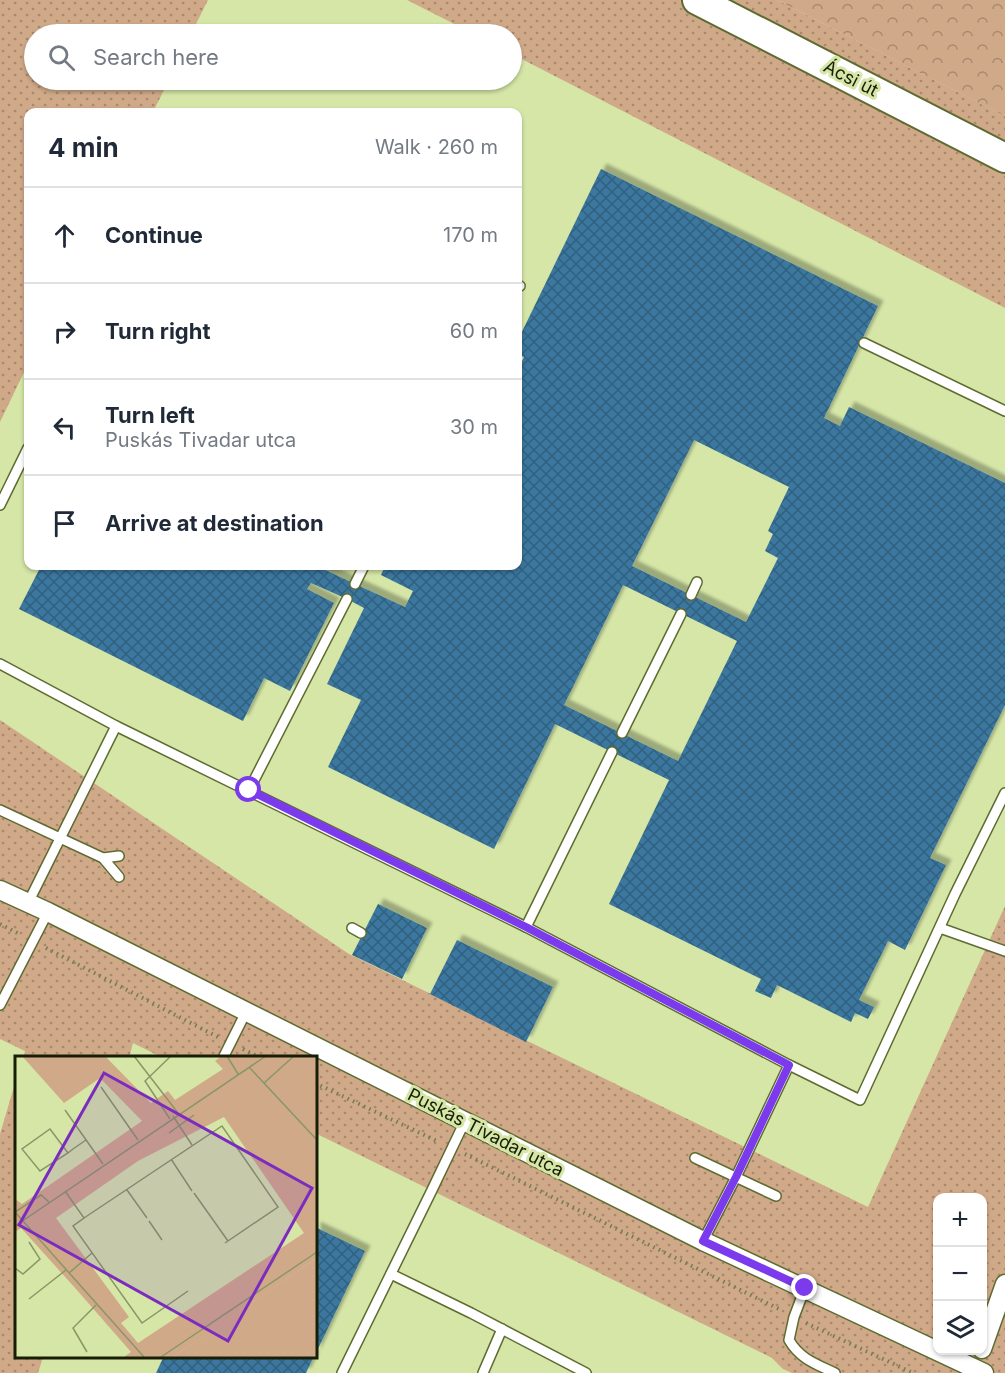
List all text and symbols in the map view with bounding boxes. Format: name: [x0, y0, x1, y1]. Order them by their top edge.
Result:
search box: [24, 24, 522, 90]
icon: search: [45, 41, 78, 74]
text: Search here: [93, 44, 219, 70]
street label: Ácsi út: [820, 55, 882, 101]
text: 4 min: [48, 132, 119, 163]
text: Walk · 260 m: [375, 135, 498, 159]
icon: ahead: [48, 219, 81, 252]
text: Continue: [105, 222, 203, 248]
text: 170 m: [443, 223, 498, 247]
icon: right: [48, 315, 81, 348]
text: Turn right: [105, 318, 211, 344]
text: 60 m: [450, 319, 498, 343]
text: Turn left: [105, 402, 195, 428]
icon: left: [48, 411, 81, 444]
text: 30 m: [450, 415, 498, 439]
text: Puskás Tivadar utca: [105, 428, 296, 452]
icon: arrive: [48, 507, 81, 540]
text: Arrive at destination: [105, 510, 324, 536]
route start: [235, 776, 261, 802]
inset map: [15, 1056, 316, 1358]
street label: Puskás Tivadar utca: [405, 1084, 567, 1180]
map controls: [933, 1193, 987, 1355]
button: +: [933, 1193, 987, 1247]
button: −: [933, 1247, 987, 1301]
route end: [791, 1274, 817, 1300]
button: layers: [933, 1301, 987, 1355]

